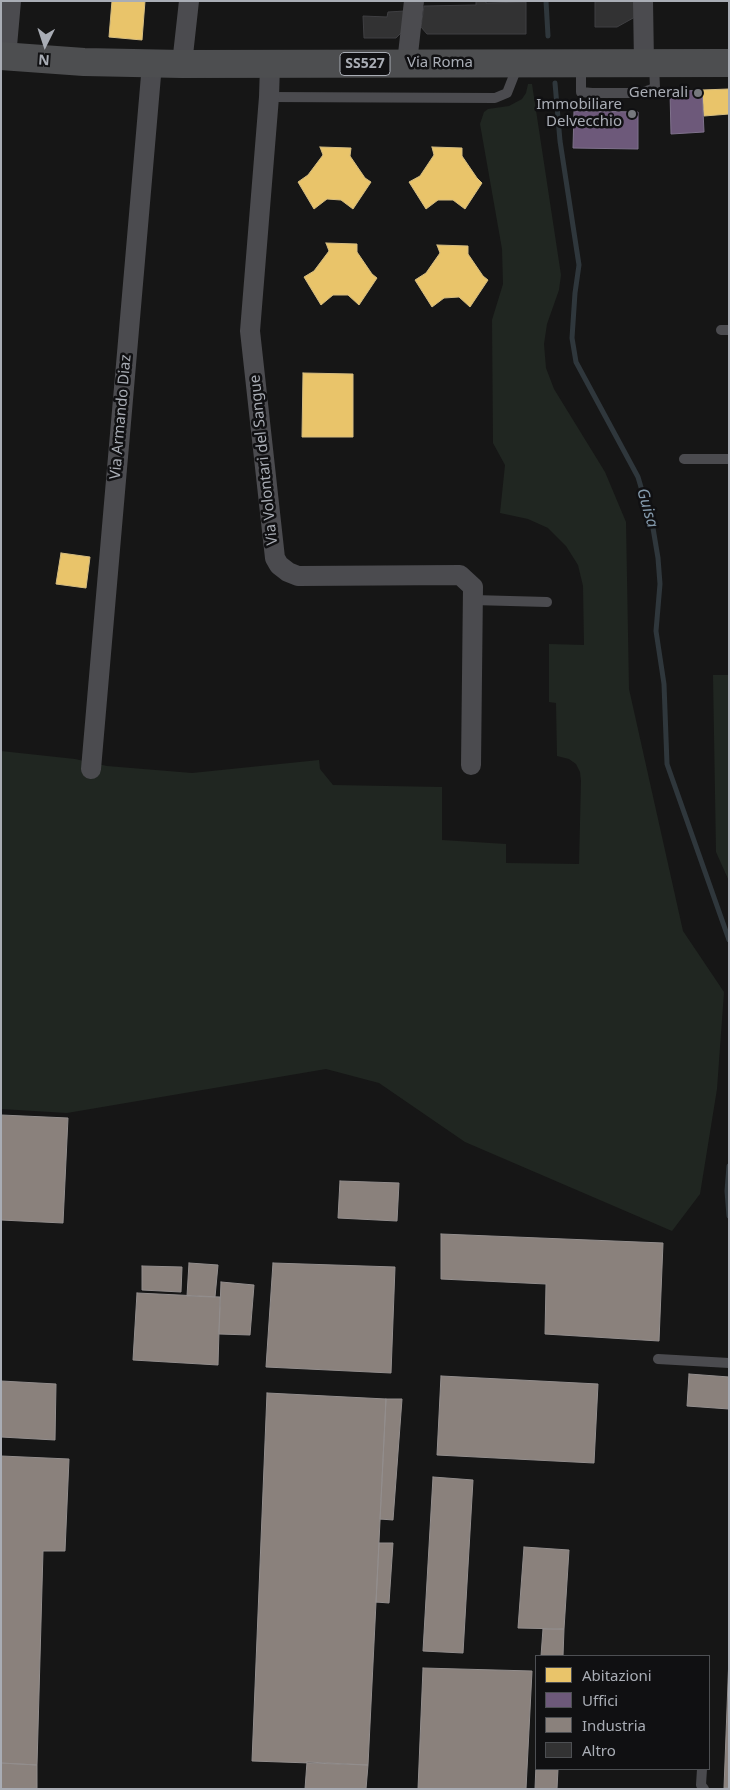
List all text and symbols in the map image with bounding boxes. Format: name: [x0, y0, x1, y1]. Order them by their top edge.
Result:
north arrow: [20, 20, 70, 70]
text: N: [38, 51, 50, 70]
road number: SS527: [340, 52, 390, 76]
street label: Via Roma: [407, 54, 473, 72]
place label: Generali: [629, 84, 688, 102]
marker: Generali: [692, 87, 704, 99]
place label: Immobiliare Delvecchio: [536, 96, 622, 131]
marker: Immobiliare Delvecchio: [626, 108, 638, 120]
street label: Via Armando Diaz: [107, 354, 135, 480]
street label: Via Volontari del Sangue: [246, 374, 282, 546]
water label: Guisa: [632, 486, 662, 530]
legend: [535, 1655, 710, 1770]
text: Abitazioni: [582, 1665, 652, 1685]
text: Uffici: [582, 1690, 618, 1710]
text: Industria: [582, 1715, 646, 1735]
text: Altro: [582, 1740, 616, 1760]

